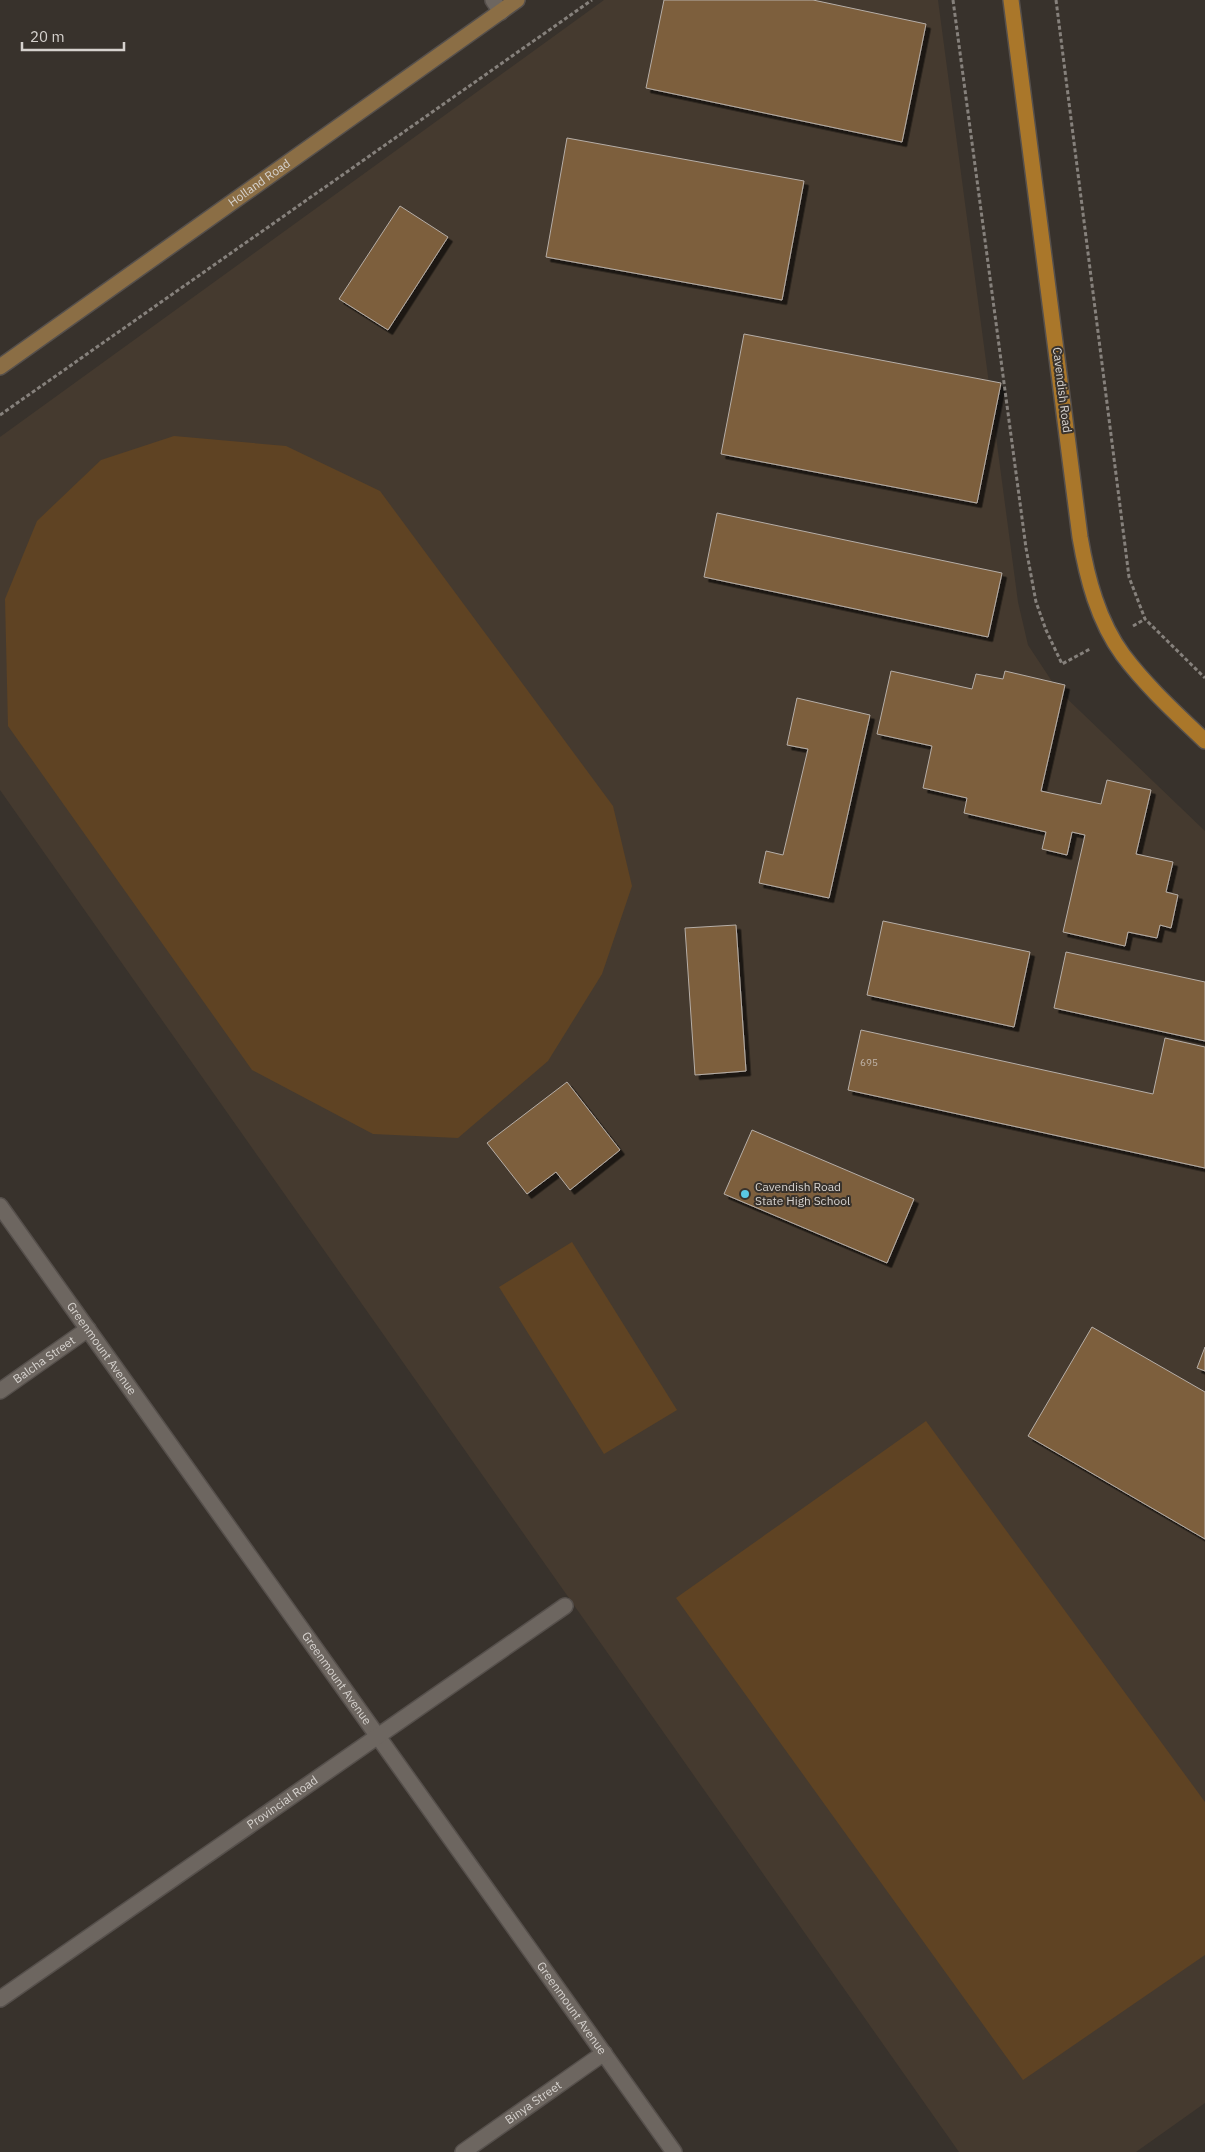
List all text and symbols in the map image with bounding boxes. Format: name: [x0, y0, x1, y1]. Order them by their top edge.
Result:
scale bar: [22, 20, 125, 52]
text: 20 m: [30, 27, 65, 46]
street label: Holland Road: [225, 155, 293, 210]
street label: Cavendish Road: [1050, 346, 1075, 434]
house number: 695: [860, 1056, 878, 1069]
place label: Cavendish Road State High School: [755, 1179, 850, 1208]
marker: Cavendish Road State High School: [739, 1188, 751, 1200]
street label: Greenmount Avenue: [64, 1299, 140, 1398]
street label: Balcha Street: [10, 1332, 78, 1387]
street label: Greenmount Avenue: [299, 1629, 375, 1728]
street label: Provincial Road: [244, 1772, 321, 1832]
street label: Greenmount Avenue: [534, 1958, 610, 2058]
street label: Binya Street: [502, 2077, 564, 2127]

